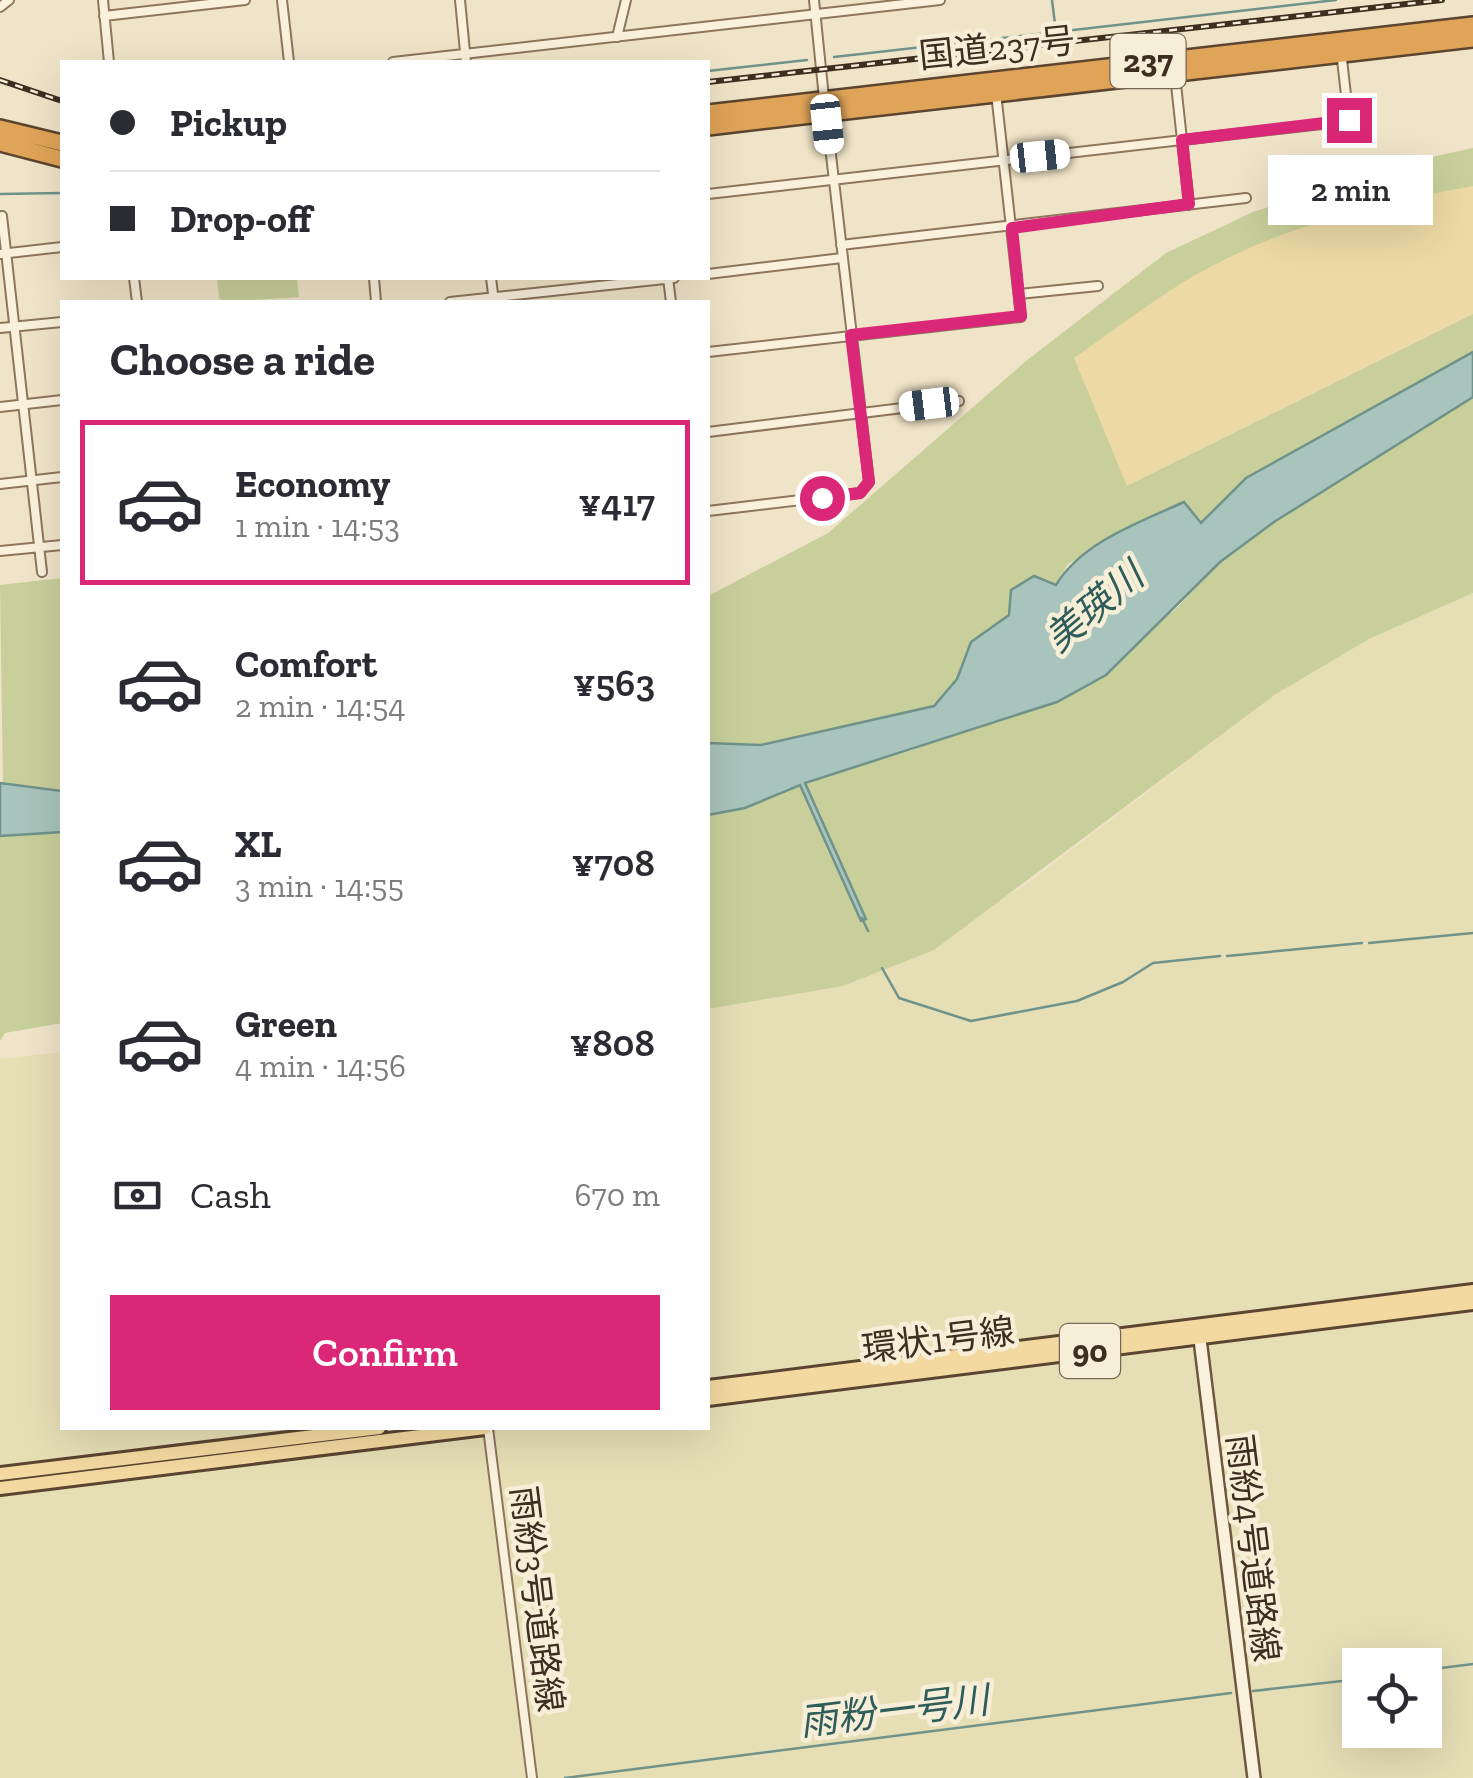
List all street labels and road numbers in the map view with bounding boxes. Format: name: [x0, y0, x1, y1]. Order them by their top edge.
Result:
street label: 国道237号: [917, 19, 1077, 77]
road number: 237: [1110, 34, 1186, 88]
street label: 環状1号線: [859, 1310, 1017, 1370]
road number: 90: [1060, 1324, 1120, 1378]
street label: 雨紛4号道路線: [1218, 1432, 1288, 1664]
street label: 雨紛3号道路線: [502, 1484, 572, 1714]

